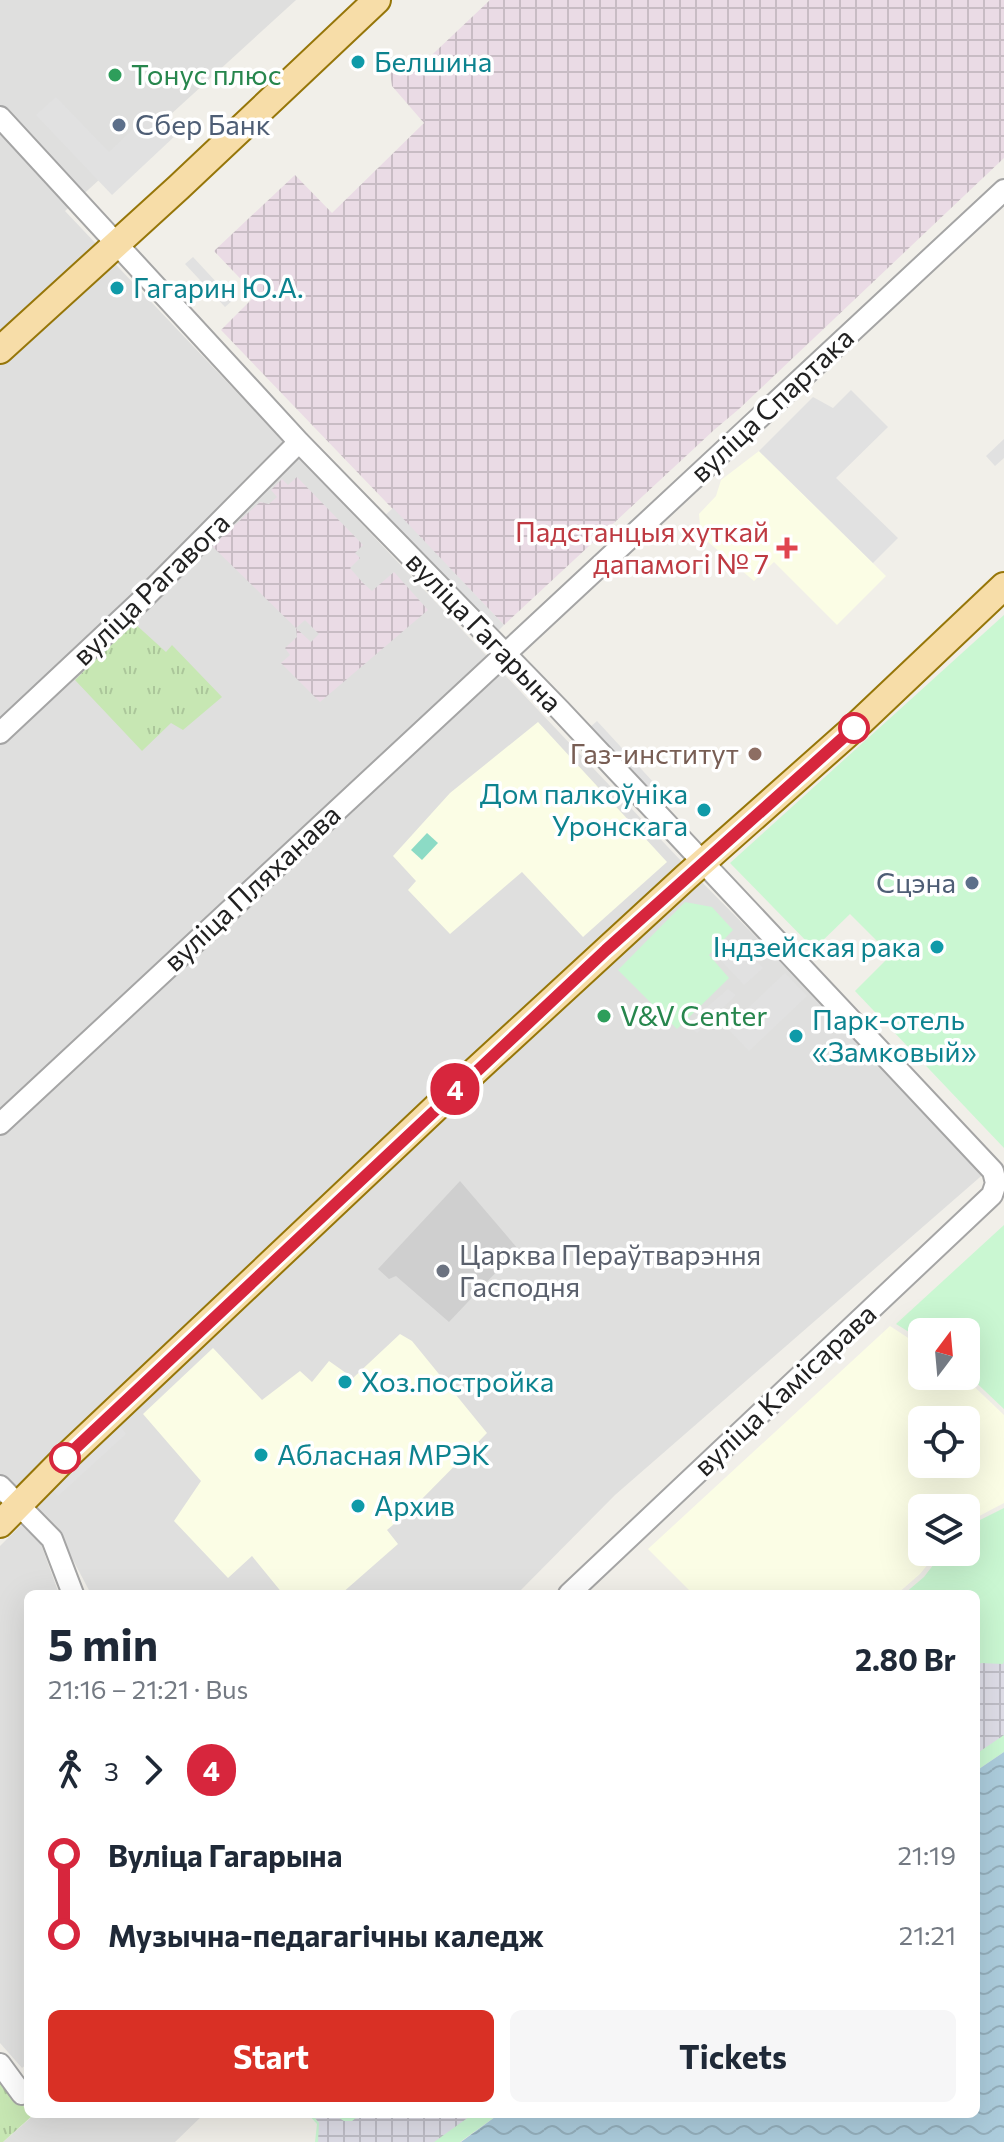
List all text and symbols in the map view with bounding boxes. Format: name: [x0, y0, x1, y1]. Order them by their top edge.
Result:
place label: Белшина: [374, 44, 492, 78]
marker: Белшина: [349, 53, 367, 71]
place label: Тонус плюс: [131, 57, 282, 91]
marker: Тонус плюс: [106, 66, 124, 84]
place label: Сбер Банк: [135, 107, 271, 141]
marker: Сбер Банк: [110, 116, 128, 134]
place label: Гагарин Ю.А.: [133, 270, 304, 304]
marker: Гагарин Ю.А.: [108, 279, 126, 297]
street label: вуліца Спартака: [683, 320, 860, 489]
street label: вуліца Рагавога: [65, 505, 236, 672]
place label: Падстанцыя хуткай дапамогі № 7: [515, 514, 769, 580]
marker: Падстанцыя хуткай дапамогі № 7: [776, 537, 798, 559]
street label: вуліца Гагарына: [400, 544, 570, 719]
unlabelled marker: [839, 713, 869, 743]
place label: Газ-институт: [570, 736, 739, 770]
marker: Газ-институт: [746, 745, 764, 763]
place label: Дом палкоўніка Уронскага: [480, 776, 688, 842]
street label: вуліца Пляханава: [156, 797, 347, 978]
marker: Дом палкоўніка Уронскага: [695, 801, 713, 819]
place label: Сцэна: [876, 865, 956, 899]
marker: Сцэна: [963, 874, 981, 892]
place label: Індзейская рака: [713, 929, 921, 963]
marker: Індзейская рака: [928, 938, 946, 956]
place label: V&V Center: [620, 998, 768, 1032]
place label: Парк-отель «Замковый»: [812, 1002, 977, 1068]
marker: V&V Center: [595, 1007, 613, 1025]
marker: Парк-отель «Замковый»: [787, 1027, 805, 1045]
line badge: 4: [429, 1063, 481, 1115]
text: 4: [446, 1072, 464, 1106]
place label: Царква Пераўтварэння Гасподня: [459, 1237, 761, 1303]
marker: Царква Пераўтварэння Гасподня: [434, 1262, 452, 1280]
street label: вуліца Камісарава: [686, 1296, 883, 1482]
north arrow: [908, 1318, 980, 1390]
map controls: [908, 1318, 980, 1566]
place label: Хоз.постройка: [361, 1364, 554, 1398]
marker: Хоз.постройка: [336, 1373, 354, 1391]
button: locate: [908, 1406, 980, 1478]
place label: Абласная МРЭК: [277, 1437, 490, 1471]
unlabelled marker: [50, 1443, 80, 1473]
marker: Абласная МРЭК: [252, 1446, 270, 1464]
place label: Архив: [374, 1488, 455, 1522]
button: layers: [908, 1494, 980, 1566]
marker: Архив: [349, 1497, 367, 1515]
text: 5 min: [48, 1616, 158, 1670]
text: 2.80 Br: [855, 1640, 956, 1677]
text: 21:16 – 21:21 · Bus: [48, 1673, 248, 1704]
icon: walk: [48, 1748, 92, 1792]
icon: forward: [131, 1748, 175, 1792]
text: 4: [203, 1753, 220, 1787]
text: 3: [104, 1755, 119, 1786]
text: Вуліца Гагарына: [108, 1836, 342, 1873]
text: 21:19: [897, 1839, 956, 1870]
text: Музычна-педагагічны каледж: [108, 1916, 544, 1953]
text: 21:21: [899, 1919, 956, 1950]
button: Start: [48, 2010, 494, 2102]
button: Tickets: [510, 2010, 956, 2102]

